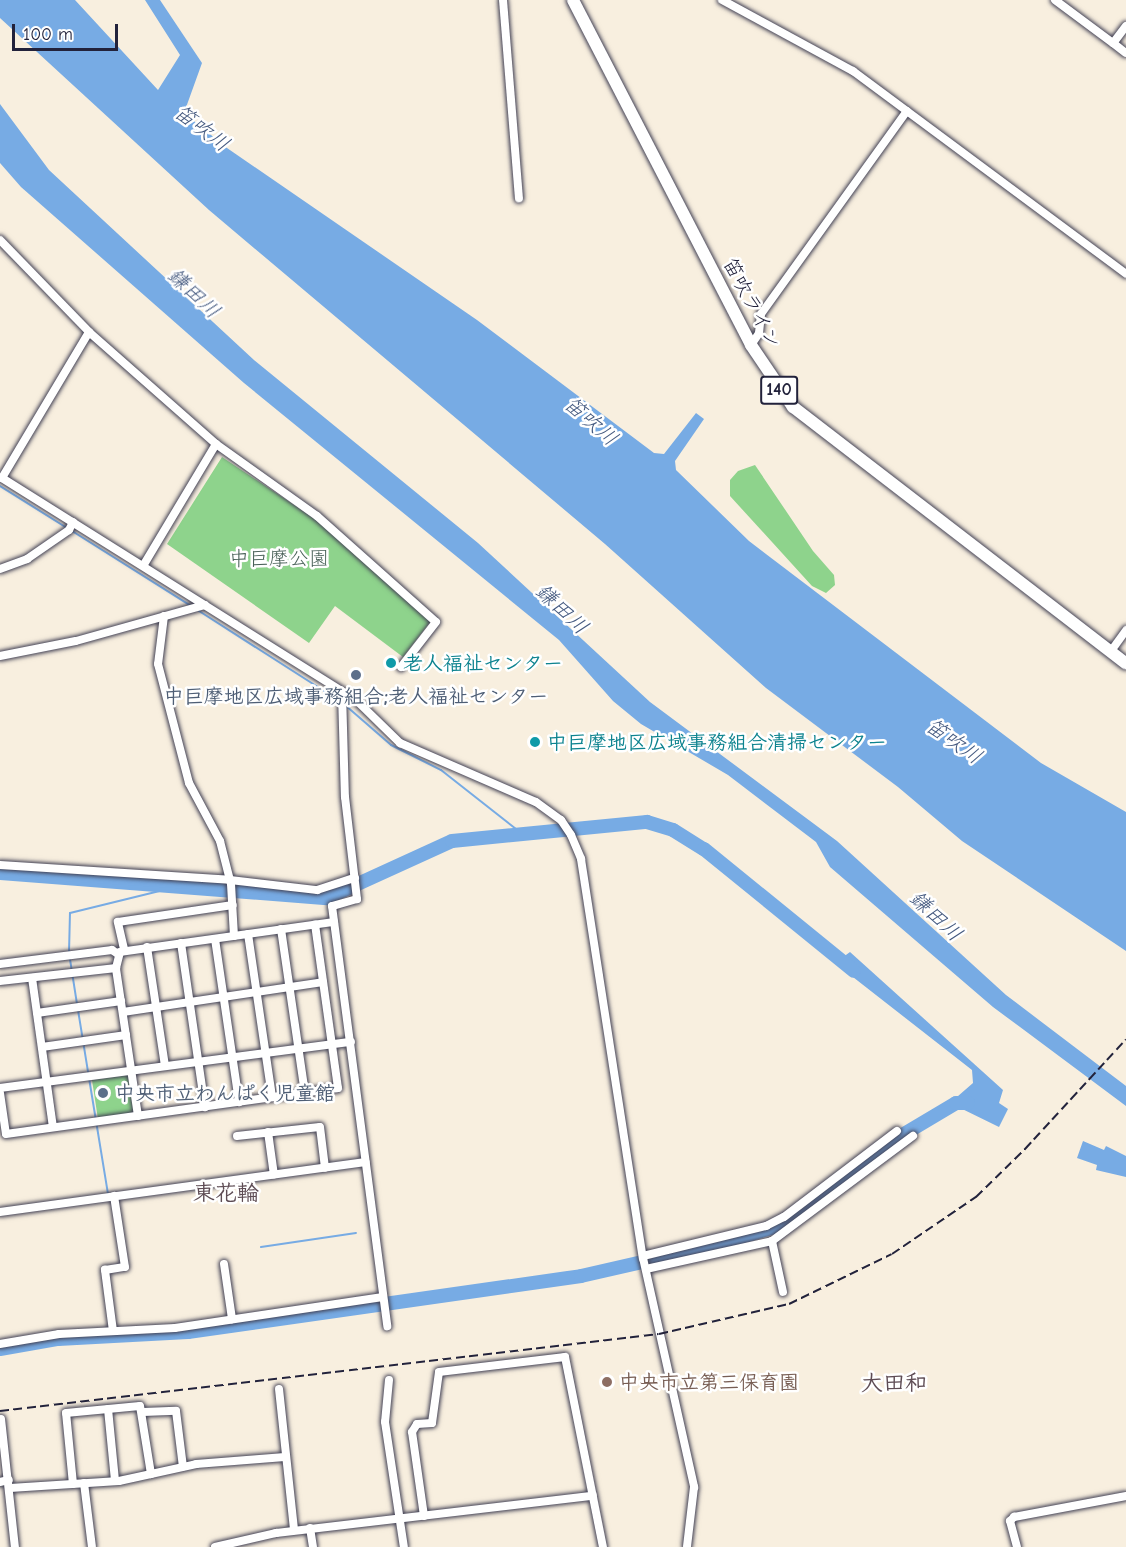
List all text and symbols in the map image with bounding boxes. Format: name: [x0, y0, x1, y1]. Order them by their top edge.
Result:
scale bar: [15, 12, 122, 50]
text: 100 m: [23, 24, 73, 45]
water label: 笛吹川: [169, 99, 235, 157]
street label: 笛吹ライン: [718, 253, 786, 353]
water label: 鎌田川: [162, 262, 226, 324]
road number: 140: [760, 375, 798, 405]
water label: 笛吹川: [559, 391, 623, 451]
park label: 中巨摩公園: [229, 546, 329, 570]
water label: 鎌田川: [530, 578, 594, 640]
place label: 老人福祉センター: [403, 651, 563, 675]
marker: 老人福祉センター: [384, 656, 398, 670]
marker: 中巨摩地区広域事務組合;老人福祉センター: [349, 668, 363, 682]
place label: 中巨摩地区広域事務組合;老人福祉センター: [164, 684, 548, 708]
water label: 笛吹川: [921, 713, 987, 769]
place label: 中巨摩地区広域事務組合清掃センター: [547, 730, 887, 754]
marker: 中巨摩地区広域事務組合清掃センター: [528, 735, 542, 749]
water label: 鎌田川: [904, 885, 968, 947]
place label: 中央市立わんぱく児童館: [115, 1081, 335, 1105]
marker: 中央市立わんぱく児童館: [96, 1086, 110, 1100]
district label: 東花輪: [193, 1181, 259, 1207]
place label: 中央市立第三保育園: [619, 1370, 799, 1394]
district label: 大田和: [861, 1371, 927, 1397]
marker: 中央市立第三保育園: [600, 1375, 614, 1389]

